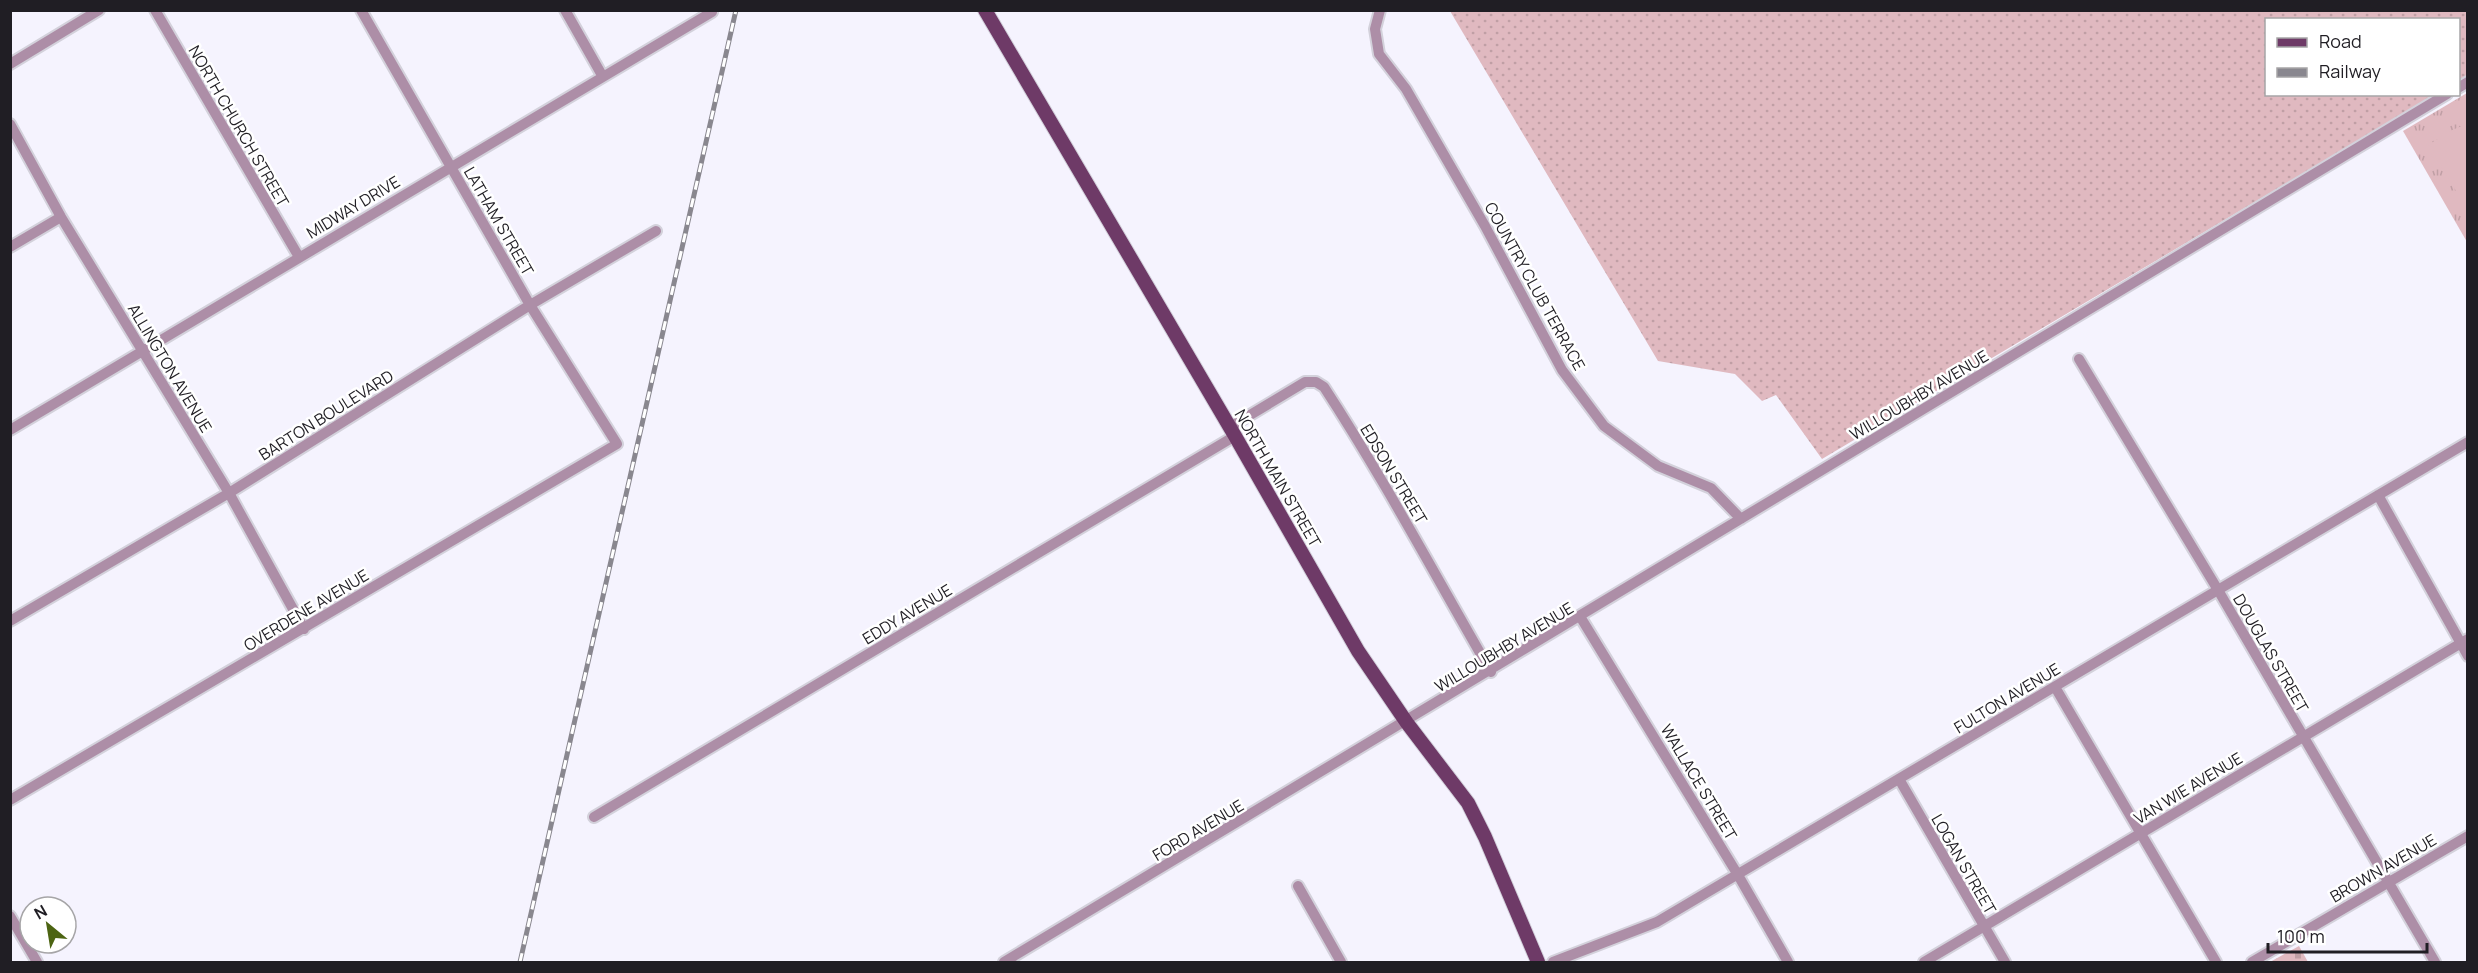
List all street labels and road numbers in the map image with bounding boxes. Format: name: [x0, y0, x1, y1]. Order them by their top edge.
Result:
street label: NORTH CHURCH STREET: [184, 41, 294, 211]
street label: LATHAM STREET: [459, 163, 539, 280]
street label: MIDWAY DRIVE: [302, 170, 404, 244]
street label: COUNTRY CLUB TERRACE: [1480, 198, 1590, 374]
street label: ALLINGTON AVENUE: [123, 300, 217, 436]
street label: WILLOUBHBY AVENUE: [1846, 345, 1992, 445]
street label: BARTON BOULEVARD: [255, 365, 398, 465]
street label: NORTH MAIN STREET: [1230, 405, 1327, 551]
street label: EDSON STREET: [1356, 420, 1433, 528]
street label: OVERDENE AVENUE: [239, 564, 373, 656]
street label: EDDY AVENUE: [858, 579, 956, 649]
street label: DOUGLAS STREET: [2228, 590, 2314, 717]
street label: WILLOUBHBY AVENUE: [1431, 597, 1577, 697]
street label: FULTON AVENUE: [1950, 658, 2064, 738]
street label: WALLACE STREET: [1656, 720, 1742, 844]
street label: VAN WIE AVENUE: [2130, 747, 2246, 829]
street label: FORD AVENUE: [1148, 794, 1248, 866]
street label: LOGAN STREET: [1926, 810, 2002, 918]
street label: BROWN AVENUE: [2326, 829, 2440, 907]

